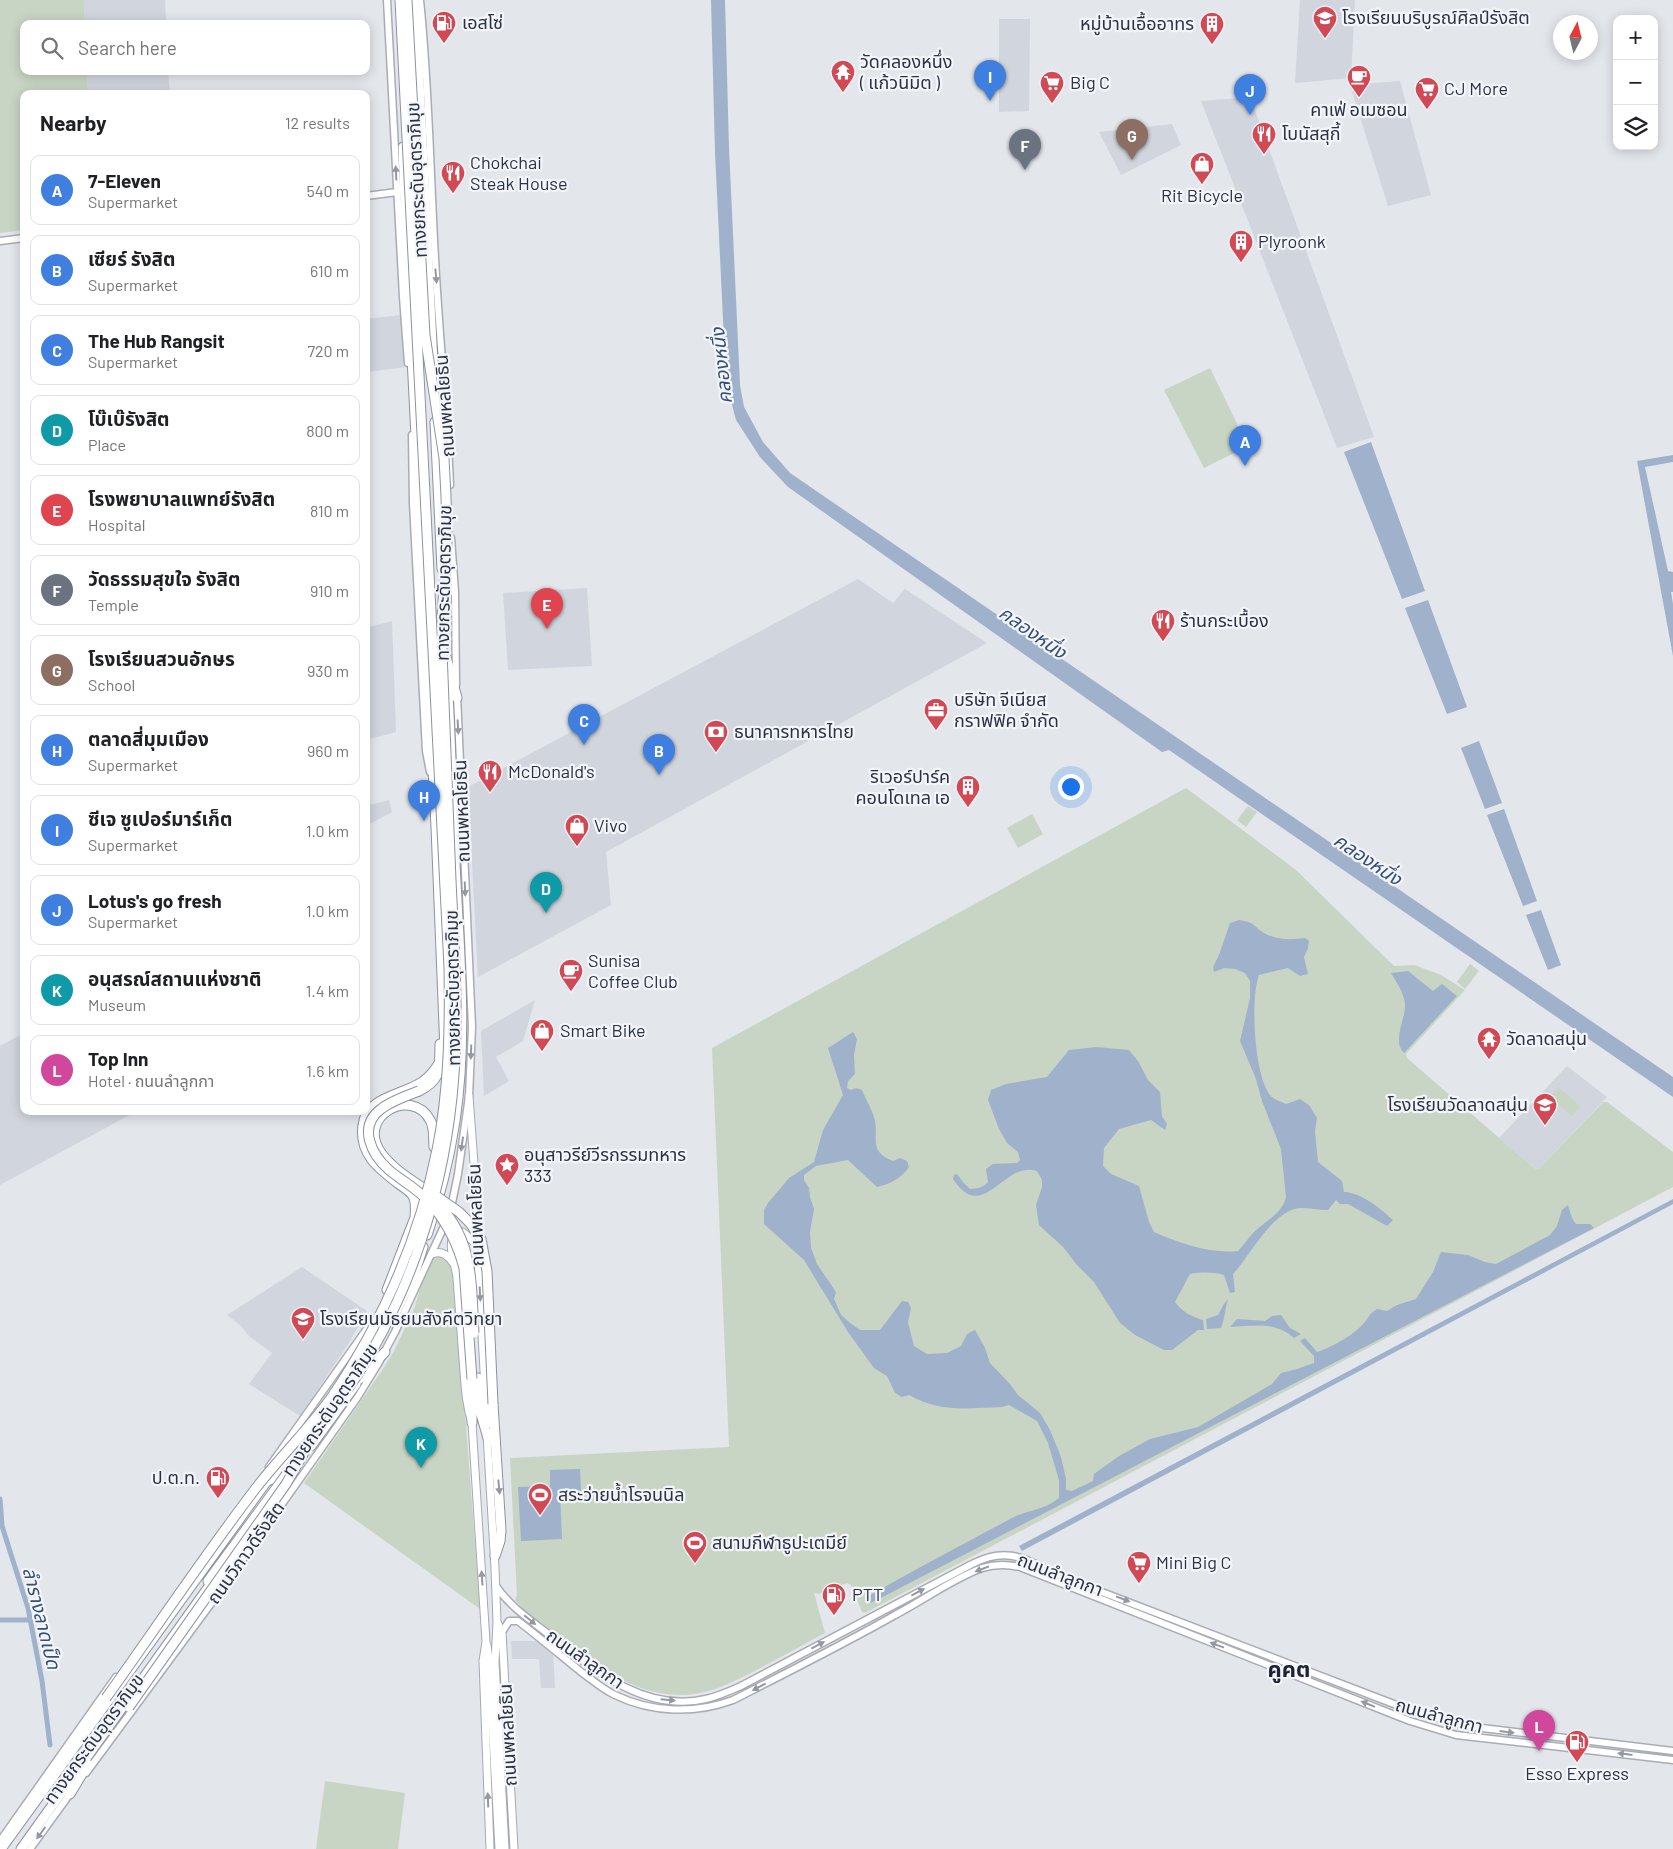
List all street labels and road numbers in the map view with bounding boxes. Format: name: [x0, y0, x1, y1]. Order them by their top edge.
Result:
street label: ทางยกระดับอุตราภิมุข: [401, 102, 432, 258]
street label: ถนนพหลโยธิน: [429, 354, 459, 458]
street label: ทางยกระดับอุตราภิมุข: [431, 505, 456, 661]
street label: ถนนพหลโยธิน: [448, 759, 474, 863]
street label: ทางยกระดับอุตราภิมุข: [440, 910, 465, 1066]
street label: ถนนพหลโยธิน: [462, 1163, 488, 1267]
street label: ทางยกระดับอุตราภิมุข: [276, 1339, 383, 1481]
street label: ถนนวิภาวดีรังสิต: [202, 1497, 289, 1608]
street label: ถนนลำลูกกา: [1014, 1548, 1106, 1602]
street label: ถนนลำลูกกา: [541, 1623, 629, 1695]
street label: ทางยกระดับอุตราภิมุข: [38, 1669, 149, 1809]
street label: ถนนพหลโยธิน: [493, 1683, 521, 1787]
street label: ถนนลำลูกกา: [1393, 1693, 1485, 1739]

